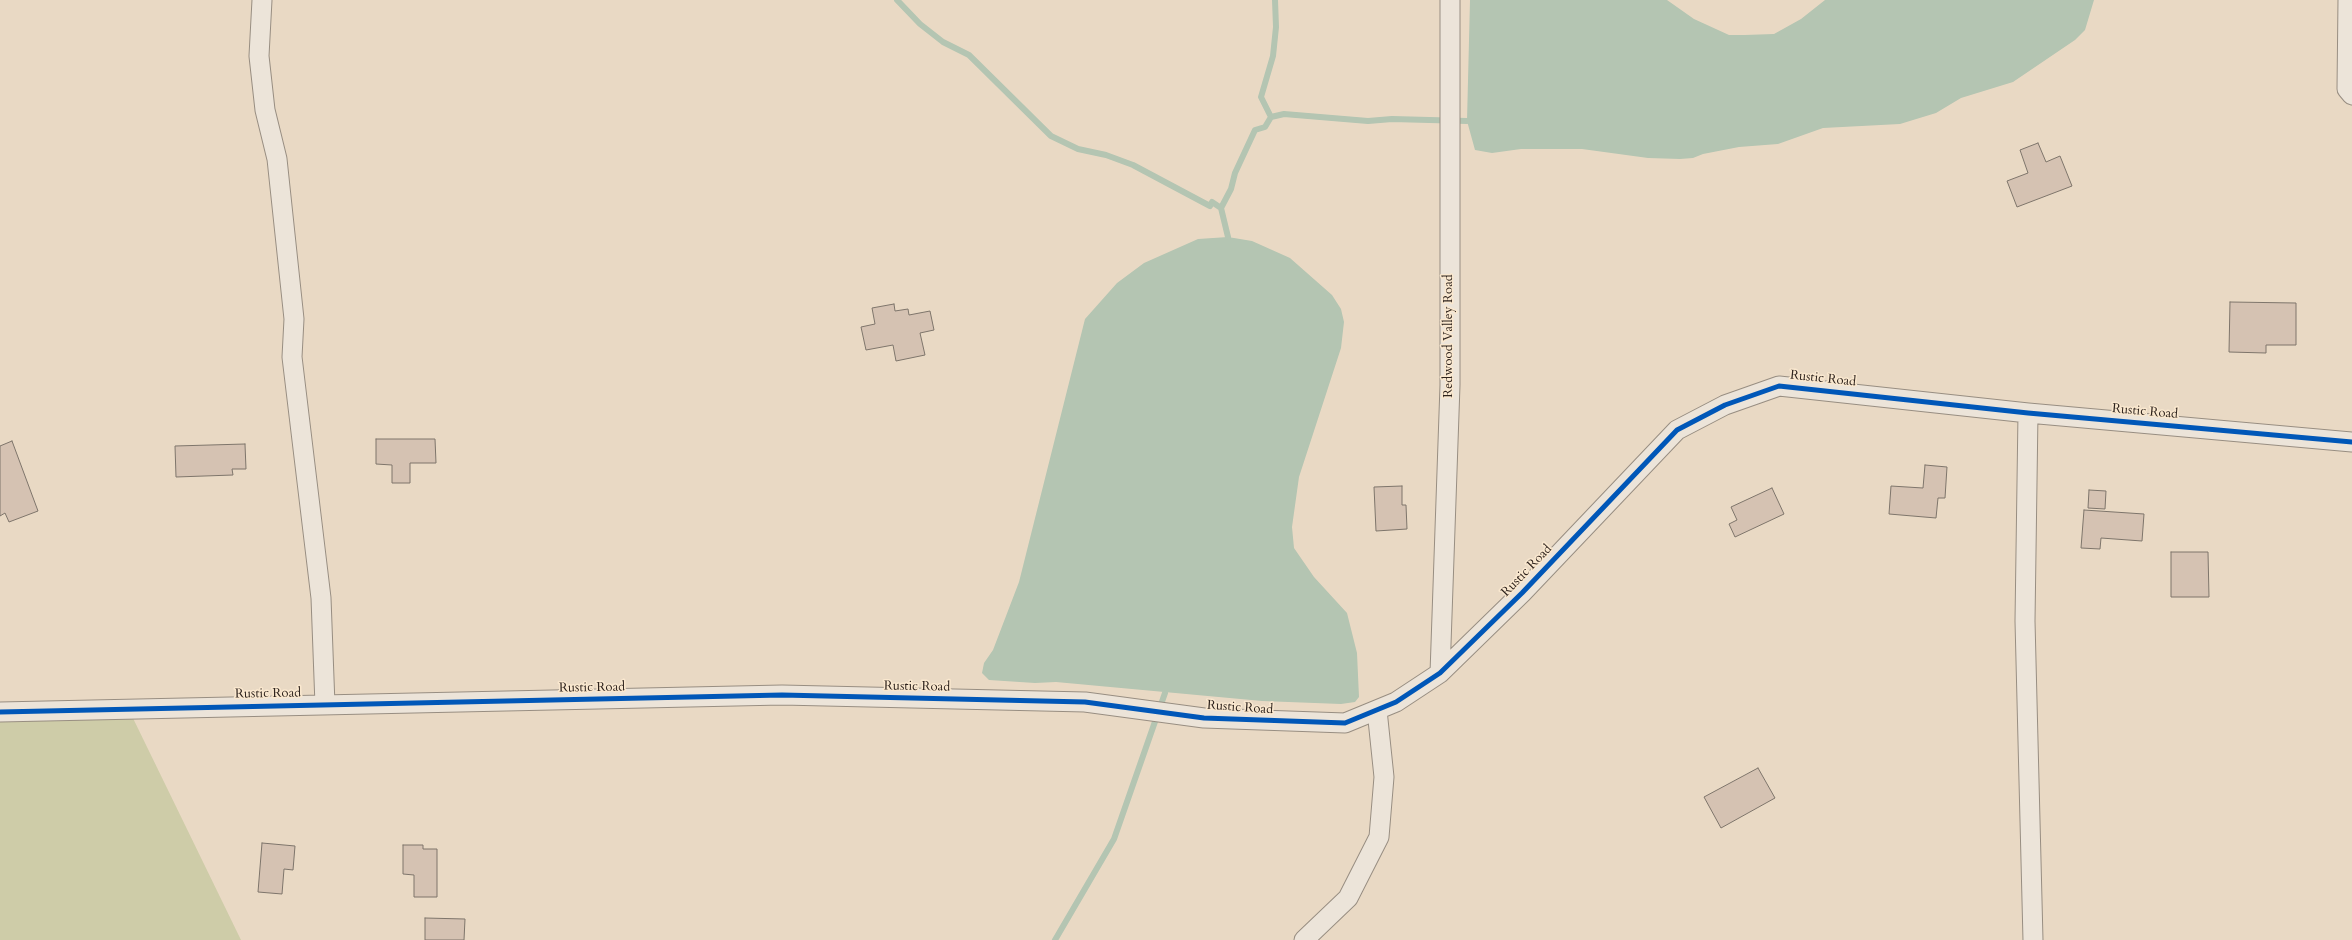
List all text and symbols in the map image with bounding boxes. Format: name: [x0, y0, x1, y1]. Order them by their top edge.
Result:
street label: Redwood Valley Road: [1441, 274, 1457, 398]
street label: Rustic Road: [1789, 368, 1857, 390]
street label: Rustic Road: [2111, 401, 2179, 423]
street label: Rustic Road: [1498, 542, 1556, 600]
street label: Rustic Road: [884, 679, 950, 695]
street label: Rustic Road: [559, 680, 625, 696]
street label: Rustic Road: [235, 686, 301, 702]
street label: Rustic Road: [1206, 698, 1274, 718]

